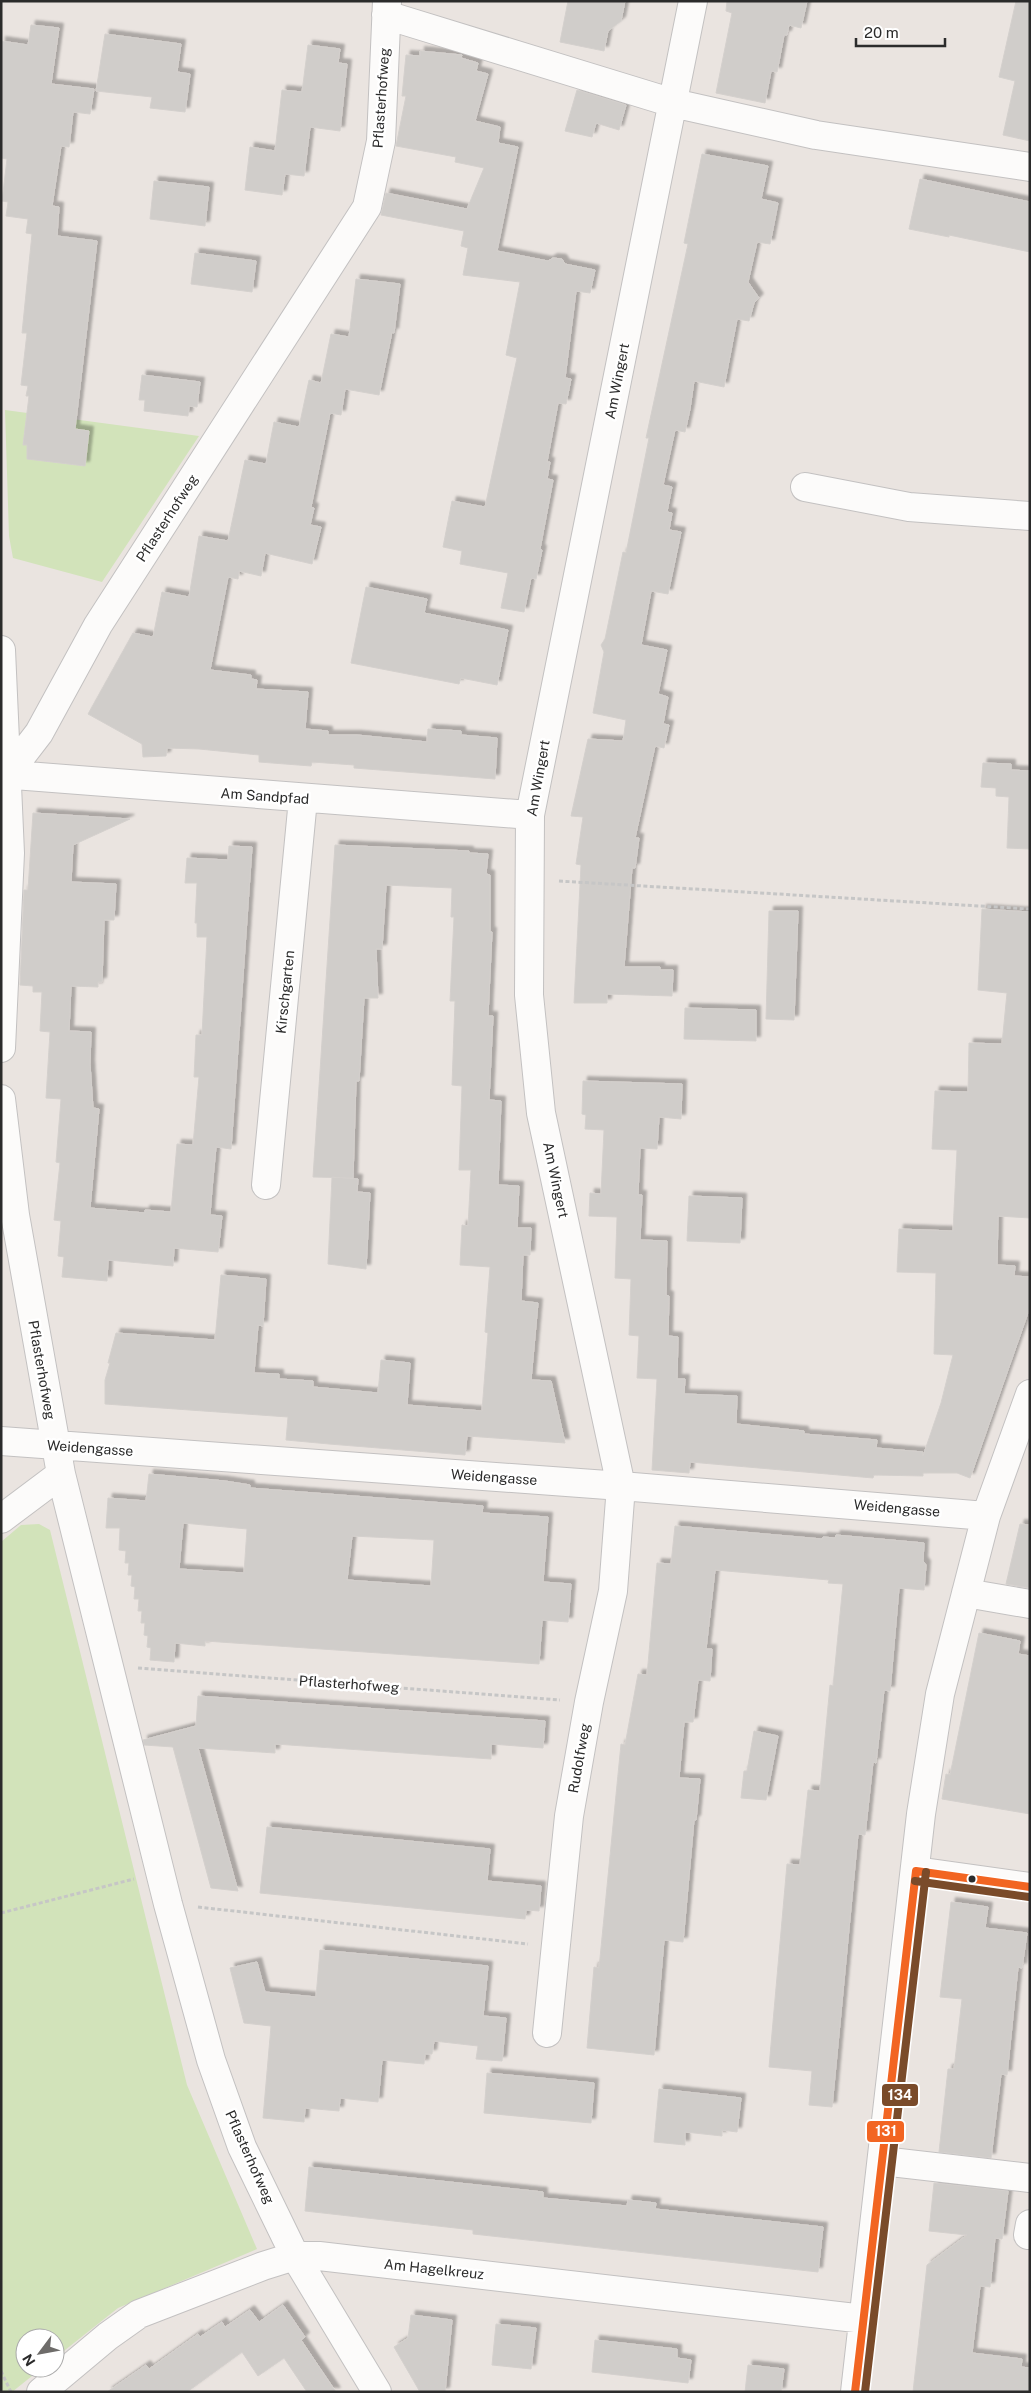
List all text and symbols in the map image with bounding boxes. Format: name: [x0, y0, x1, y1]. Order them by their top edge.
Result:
scale bar: [856, 15, 945, 47]
text: 20 m: [864, 24, 899, 41]
street label: Pflasterhofweg: [370, 47, 393, 149]
street label: Am Wingert: [602, 342, 632, 420]
street label: Pflasterhofweg: [133, 471, 201, 565]
street label: Am Wingert: [523, 739, 553, 817]
street label: Am Sandpfad: [220, 785, 310, 807]
street label: Kirschgarten: [273, 949, 297, 1035]
street label: Am Wingert: [540, 1141, 572, 1219]
street label: Pflasterhofweg: [25, 1319, 59, 1421]
street label: Weidengasse: [46, 1437, 134, 1459]
street label: Weidengasse: [450, 1466, 538, 1488]
street label: Weidengasse: [853, 1496, 941, 1520]
street label: Pflasterhofweg: [298, 1673, 400, 1696]
street label: Rudolfweg: [565, 1722, 593, 1794]
unlabelled marker: [967, 1874, 977, 1884]
line badge: 134: [881, 2083, 919, 2107]
text: 134: [888, 2087, 912, 2103]
street label: Pflasterhofweg: [222, 2108, 278, 2207]
line badge: 131: [866, 2120, 905, 2143]
text: 131: [875, 2123, 897, 2139]
street label: Am Hagelkreuz: [383, 2256, 485, 2282]
north arrow: [15, 2328, 65, 2378]
text: N: [19, 2351, 39, 2369]

